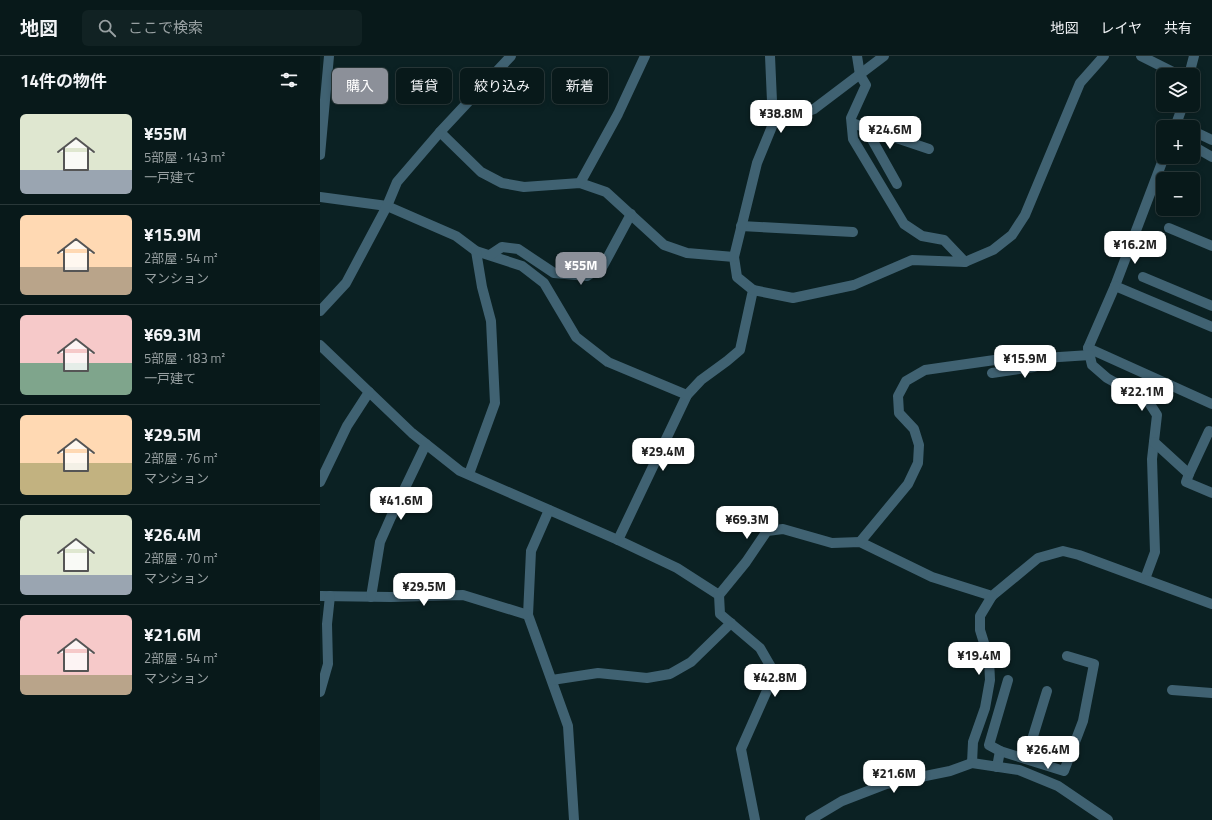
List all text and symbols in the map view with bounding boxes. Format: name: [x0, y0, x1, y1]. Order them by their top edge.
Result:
search box: [82, 10, 362, 46]
text: 地図: [20, 13, 58, 42]
text: ここで検索: [128, 16, 203, 39]
icon: search: [96, 17, 118, 39]
text: 地図: [1050, 17, 1078, 38]
text: レイヤ: [1100, 17, 1142, 38]
text: 共有: [1164, 17, 1192, 38]
text: 14件の物件: [20, 68, 107, 94]
chip: 購入: [332, 68, 388, 104]
chip: 賃貸: [396, 68, 452, 104]
chip: 絞り込み: [460, 68, 544, 104]
chip: 新着: [552, 68, 608, 104]
map controls: [1156, 68, 1200, 216]
button: layers: [1156, 68, 1200, 112]
icon: filters: [278, 69, 300, 91]
pin: ¥38.8M: [748, 100, 814, 134]
text: ¥38.8M: [759, 103, 803, 123]
pin: ¥24.6M: [857, 116, 923, 150]
text: ¥24.6M: [868, 119, 912, 139]
button: +: [1156, 120, 1200, 164]
text: ¥55M: [144, 121, 187, 147]
icon: home: [52, 130, 100, 178]
text: 5部屋 · 143 m²: [144, 147, 225, 167]
text: 一戸建て: [144, 167, 196, 187]
button: −: [1156, 172, 1200, 216]
text: ¥15.9M: [144, 222, 201, 248]
icon: home: [52, 231, 100, 279]
pin: ¥16.2M: [1102, 231, 1168, 265]
text: ¥16.2M: [1113, 234, 1157, 254]
text: 2部屋 · 54 m²: [144, 248, 218, 268]
pin: ¥55M: [557, 252, 605, 286]
text: ¥55M: [565, 255, 598, 275]
text: マンション: [144, 268, 209, 288]
text: ¥69.3M: [144, 322, 201, 348]
icon: home: [52, 331, 100, 379]
pin: ¥15.9M: [992, 345, 1058, 379]
text: 5部屋 · 183 m²: [144, 348, 225, 368]
text: ¥15.9M: [1003, 348, 1047, 368]
text: 一戸建て: [144, 368, 196, 388]
pin: ¥22.1M: [1109, 378, 1175, 412]
text: ¥22.1M: [1120, 381, 1164, 401]
text: ¥29.5M: [144, 422, 201, 448]
icon: home: [52, 431, 100, 479]
pin: ¥29.4M: [630, 438, 696, 472]
text: ¥29.4M: [641, 441, 685, 461]
text: 2部屋 · 76 m²: [144, 448, 218, 468]
text: マンション: [144, 468, 209, 488]
pin: ¥41.6M: [368, 487, 434, 521]
text: ¥41.6M: [379, 490, 423, 510]
pin: ¥69.3M: [714, 506, 780, 540]
text: ¥69.3M: [725, 509, 769, 529]
text: ¥26.4M: [144, 522, 201, 548]
icon: home: [52, 531, 100, 579]
text: 2部屋 · 70 m²: [144, 548, 218, 568]
text: マンション: [144, 568, 209, 588]
pin: ¥29.5M: [391, 573, 457, 607]
text: ¥29.5M: [402, 576, 446, 596]
text: ¥21.6M: [144, 622, 201, 648]
icon: home: [52, 631, 100, 679]
pin: ¥19.4M: [946, 642, 1012, 676]
text: ¥19.4M: [957, 645, 1001, 665]
text: 2部屋 · 54 m²: [144, 648, 218, 668]
pin: ¥42.8M: [742, 664, 808, 698]
text: ¥42.8M: [753, 667, 797, 687]
text: マンション: [144, 668, 209, 688]
pin: ¥26.4M: [1015, 736, 1081, 770]
text: ¥26.4M: [1026, 739, 1070, 759]
pin: ¥21.6M: [861, 760, 927, 794]
text: ¥21.6M: [872, 763, 916, 783]

